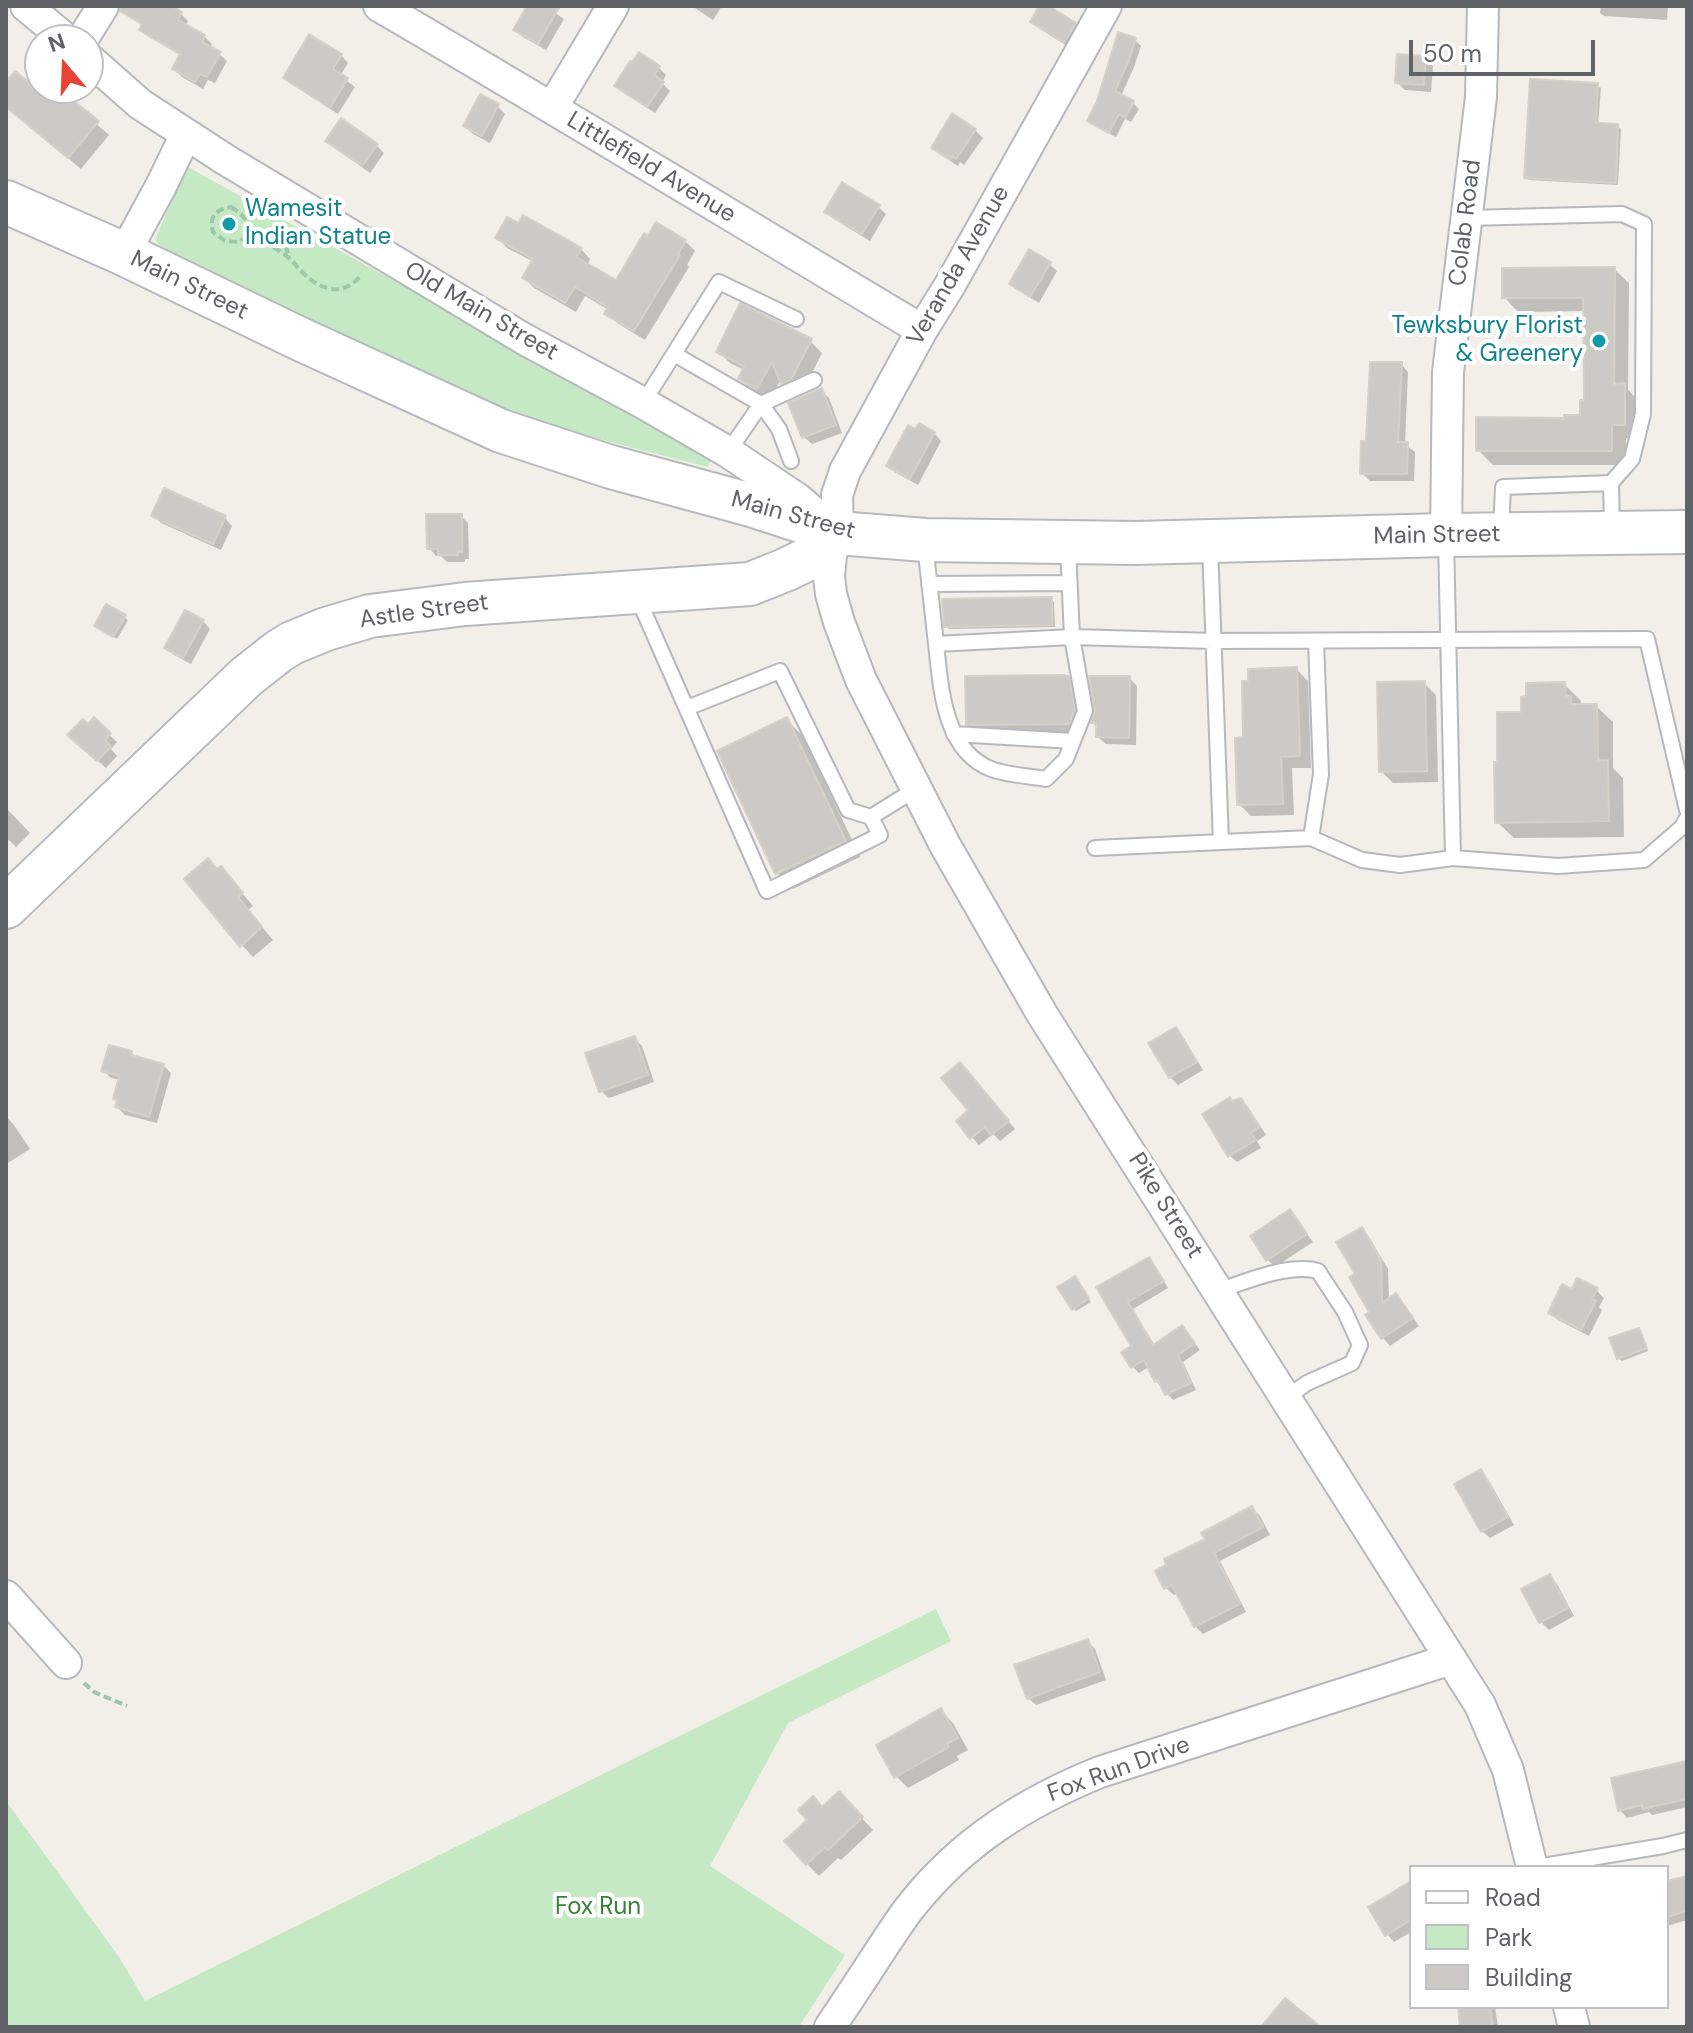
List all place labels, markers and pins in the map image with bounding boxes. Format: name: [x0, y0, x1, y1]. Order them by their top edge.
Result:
place label: Wamesit Indian Statue: [245, 196, 391, 252]
marker: Wamesit Indian Statue: [220, 215, 238, 233]
place label: Tewksbury Florist & Greenery: [1391, 313, 1583, 369]
marker: Tewksbury Florist & Greenery: [1590, 332, 1608, 350]

